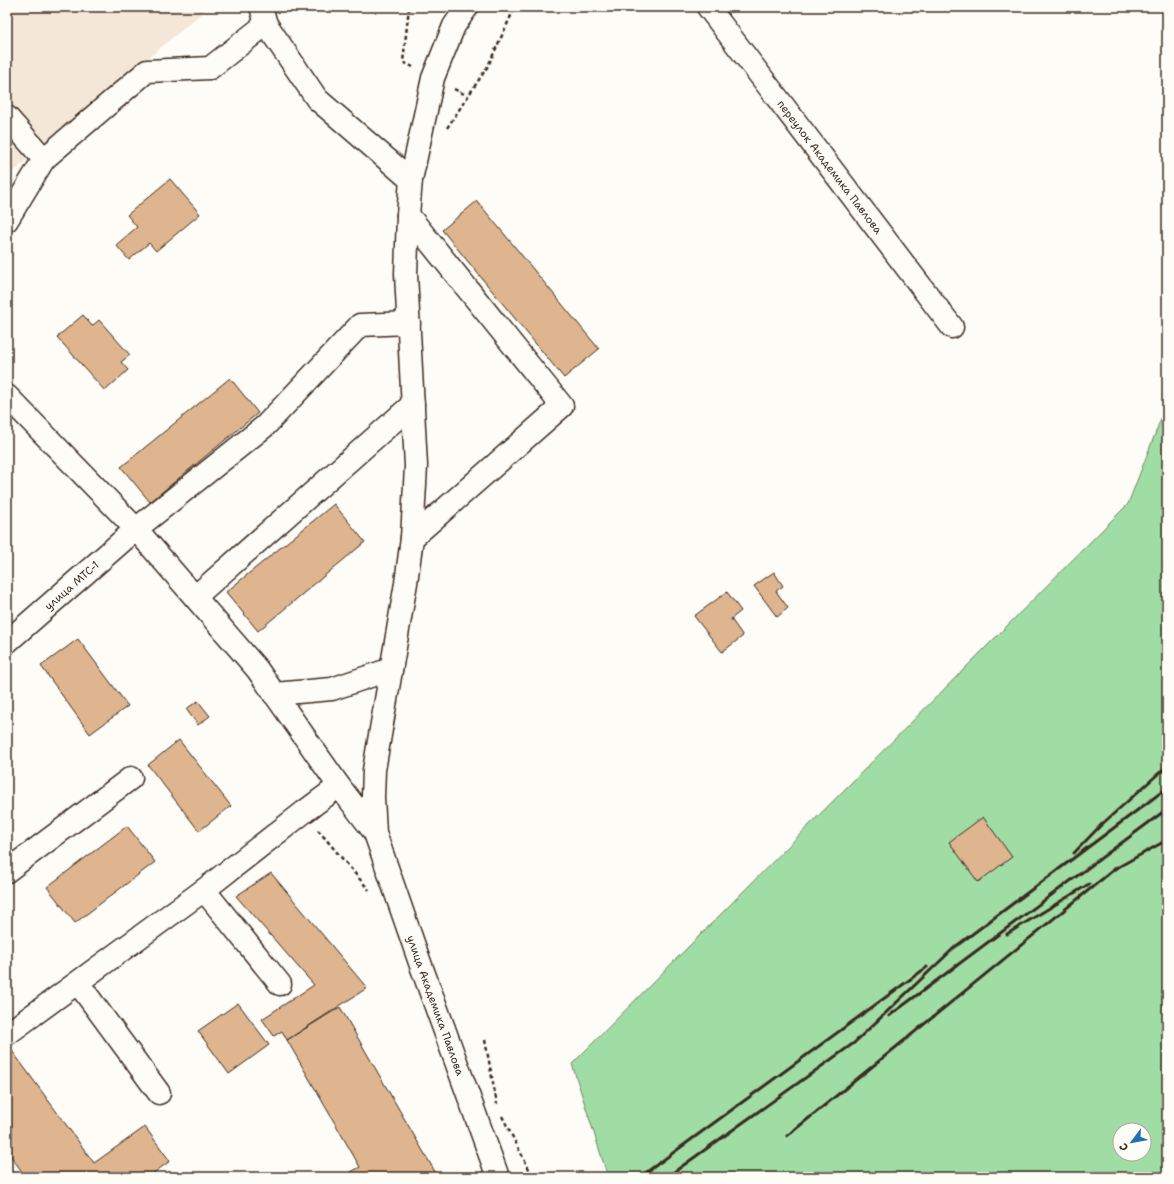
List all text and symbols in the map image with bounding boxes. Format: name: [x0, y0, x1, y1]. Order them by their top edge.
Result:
street label: переулок Академика Павлова: [774, 97, 885, 237]
street label: улица МТС-1: [42, 558, 102, 614]
street label: улица Академика Павлова: [403, 933, 468, 1078]
north arrow: [1112, 1122, 1152, 1162]
text: С: [1116, 1140, 1132, 1154]

